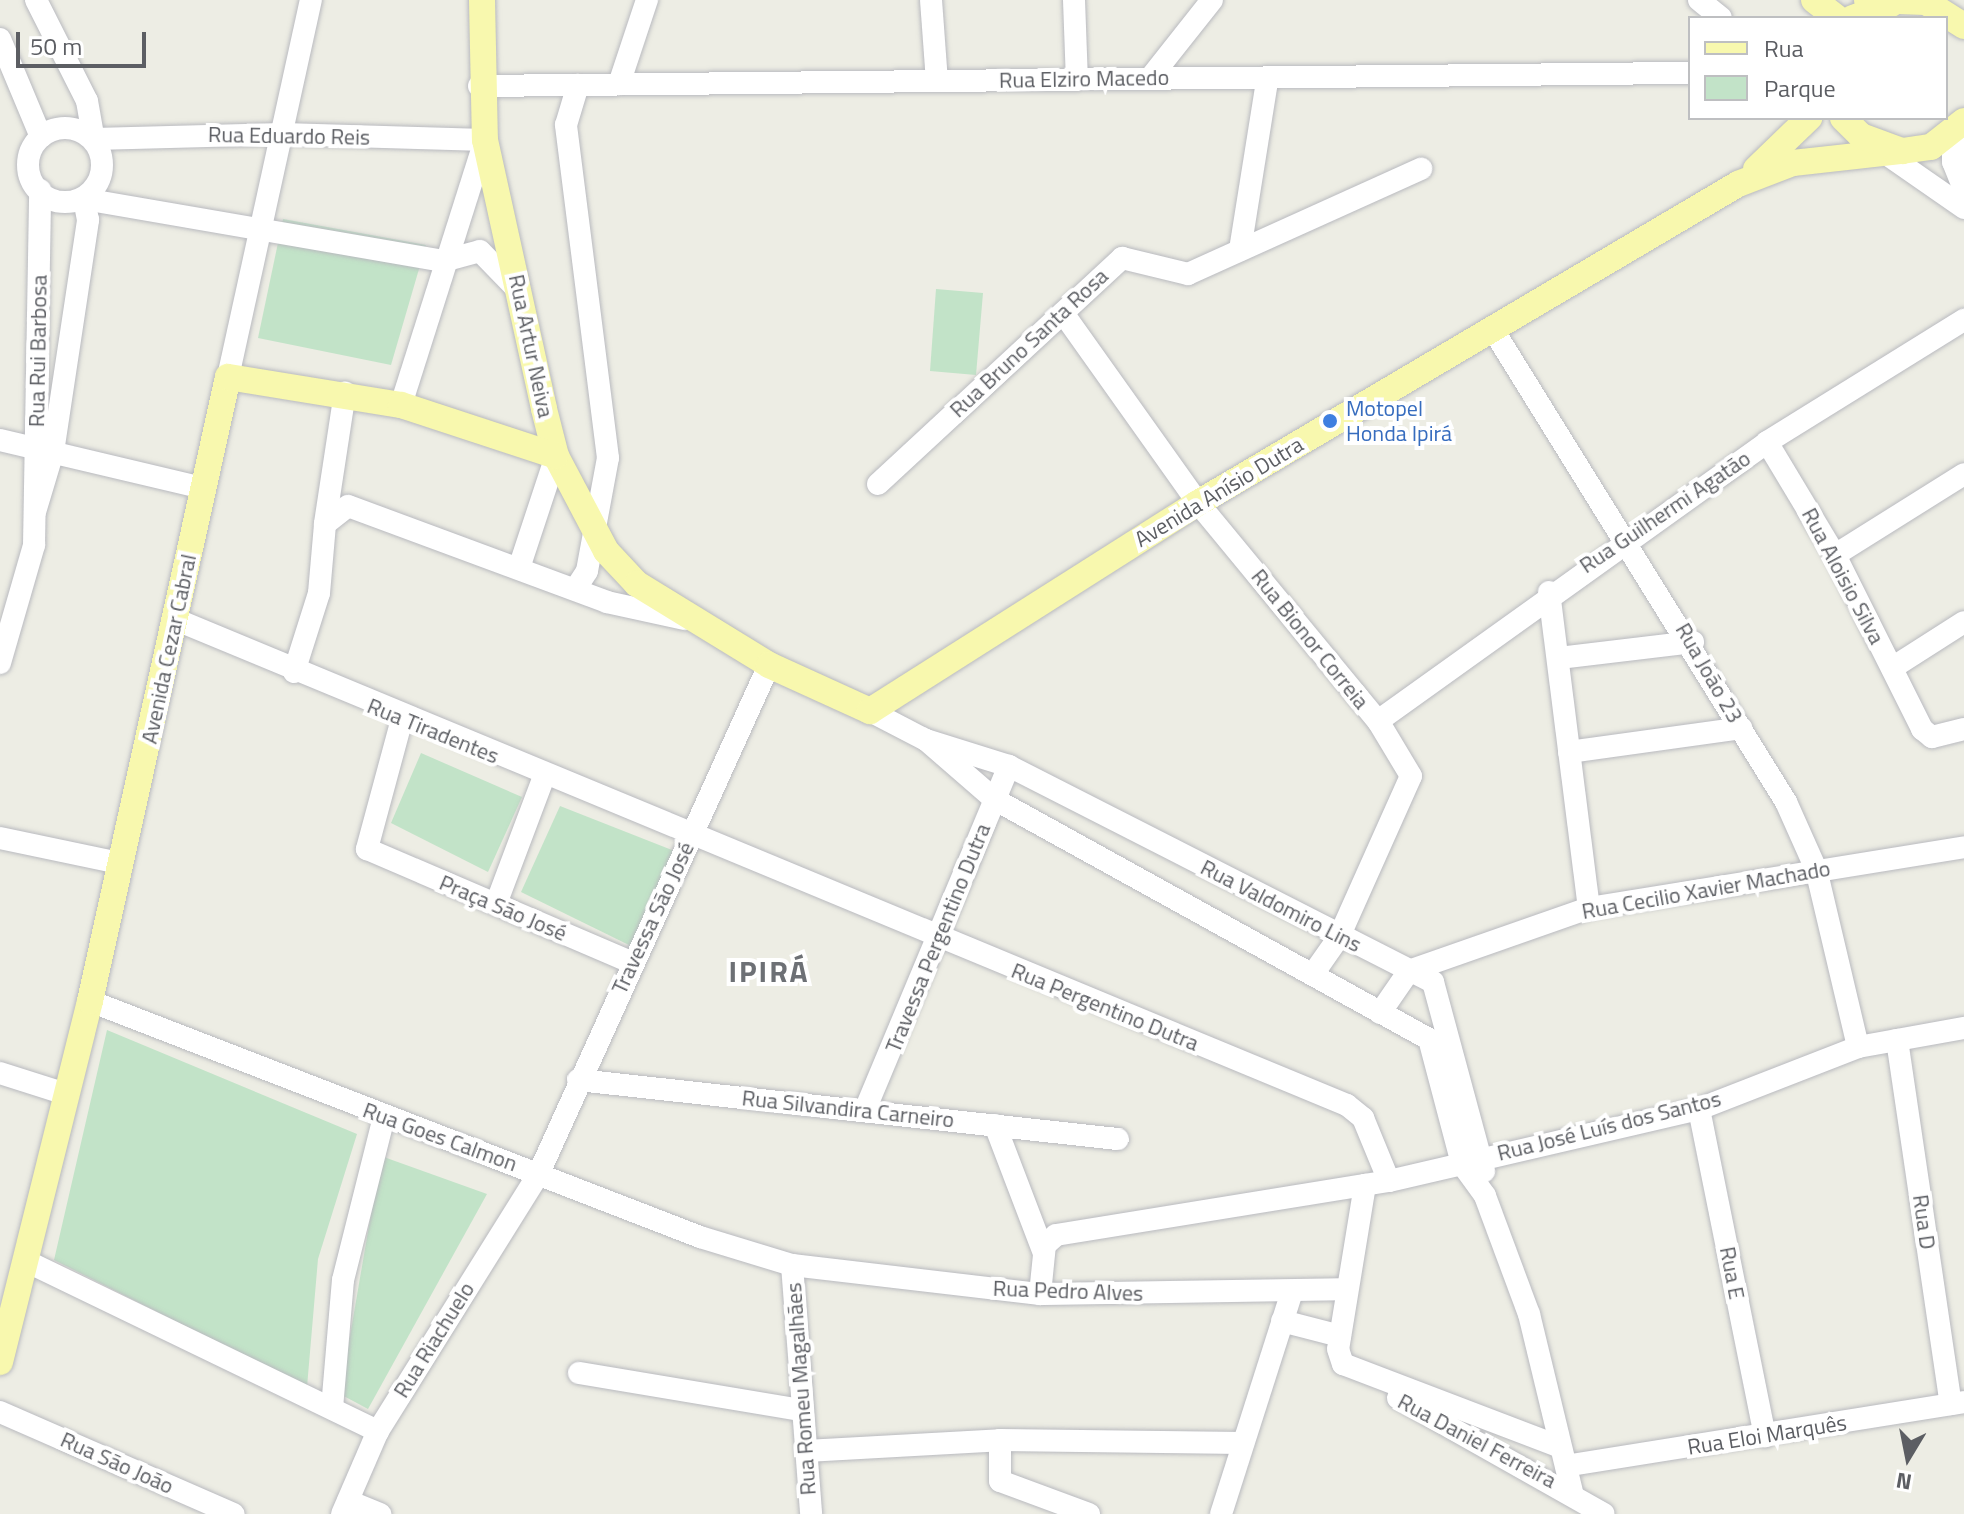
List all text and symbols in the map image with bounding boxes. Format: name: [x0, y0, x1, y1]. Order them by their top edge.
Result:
scale bar: [20, 16, 150, 66]
legend: [1688, 16, 1948, 120]
text: 50 m: [30, 28, 82, 64]
text: Rua: [1764, 30, 1803, 66]
street label: Rua Elziro Macedo: [999, 64, 1169, 94]
text: Parque: [1764, 70, 1836, 106]
street label: Rua Eduardo Reis: [208, 121, 370, 151]
street label: Rua Bruno Santa Rosa: [944, 263, 1114, 423]
street label: Rua Artur Neiva: [503, 272, 559, 420]
street label: Rua Rui Barbosa: [23, 275, 53, 427]
place label: Motopel Honda Ipirá: [1346, 395, 1452, 446]
marker: Motopel Honda Ipirá: [1321, 412, 1339, 430]
street label: Avenida Anísio Dutra: [1130, 431, 1308, 553]
street label: Rua Guilhermi Agatão: [1575, 445, 1755, 579]
street label: Rua Aloisio Silva: [1796, 503, 1890, 649]
street label: Avenida Cezar Cabral: [136, 552, 202, 746]
street label: Rua Bionor Correia: [1246, 564, 1374, 714]
street label: Rua João 23: [1670, 618, 1748, 728]
street label: Rua Tiradentes: [363, 693, 503, 769]
street label: Travessa Pergentino Dutra: [880, 820, 996, 1056]
street label: Travessa São José: [606, 838, 700, 998]
street label: Rua Valdomiro Lins: [1196, 854, 1366, 958]
street label: Rua Cecilio Xavier Machado: [1580, 855, 1832, 925]
street label: Praça São José: [435, 869, 571, 947]
district label: IPIRÁ: [728, 953, 810, 989]
street label: Rua Pergentino Dutra: [1007, 957, 1203, 1057]
street label: Rua Silvandira Carneiro: [741, 1085, 955, 1133]
street label: Rua José Luís dos Santos: [1494, 1085, 1724, 1167]
street label: Rua Goes Calmon: [359, 1097, 521, 1177]
street label: Rua D: [1907, 1193, 1941, 1251]
street label: Rua E: [1714, 1244, 1750, 1302]
street label: Rua Pedro Alves: [992, 1275, 1144, 1307]
street label: Rua Riachuelo: [388, 1277, 480, 1403]
street label: Rua Romeu Magalhães: [780, 1282, 822, 1496]
street label: Rua Daniel Ferreira: [1393, 1388, 1561, 1494]
street label: Rua Eloi Marquês: [1685, 1409, 1849, 1461]
north arrow: [1868, 1418, 1948, 1498]
street label: Rua São João: [56, 1426, 178, 1500]
text: N: [1893, 1464, 1914, 1500]

